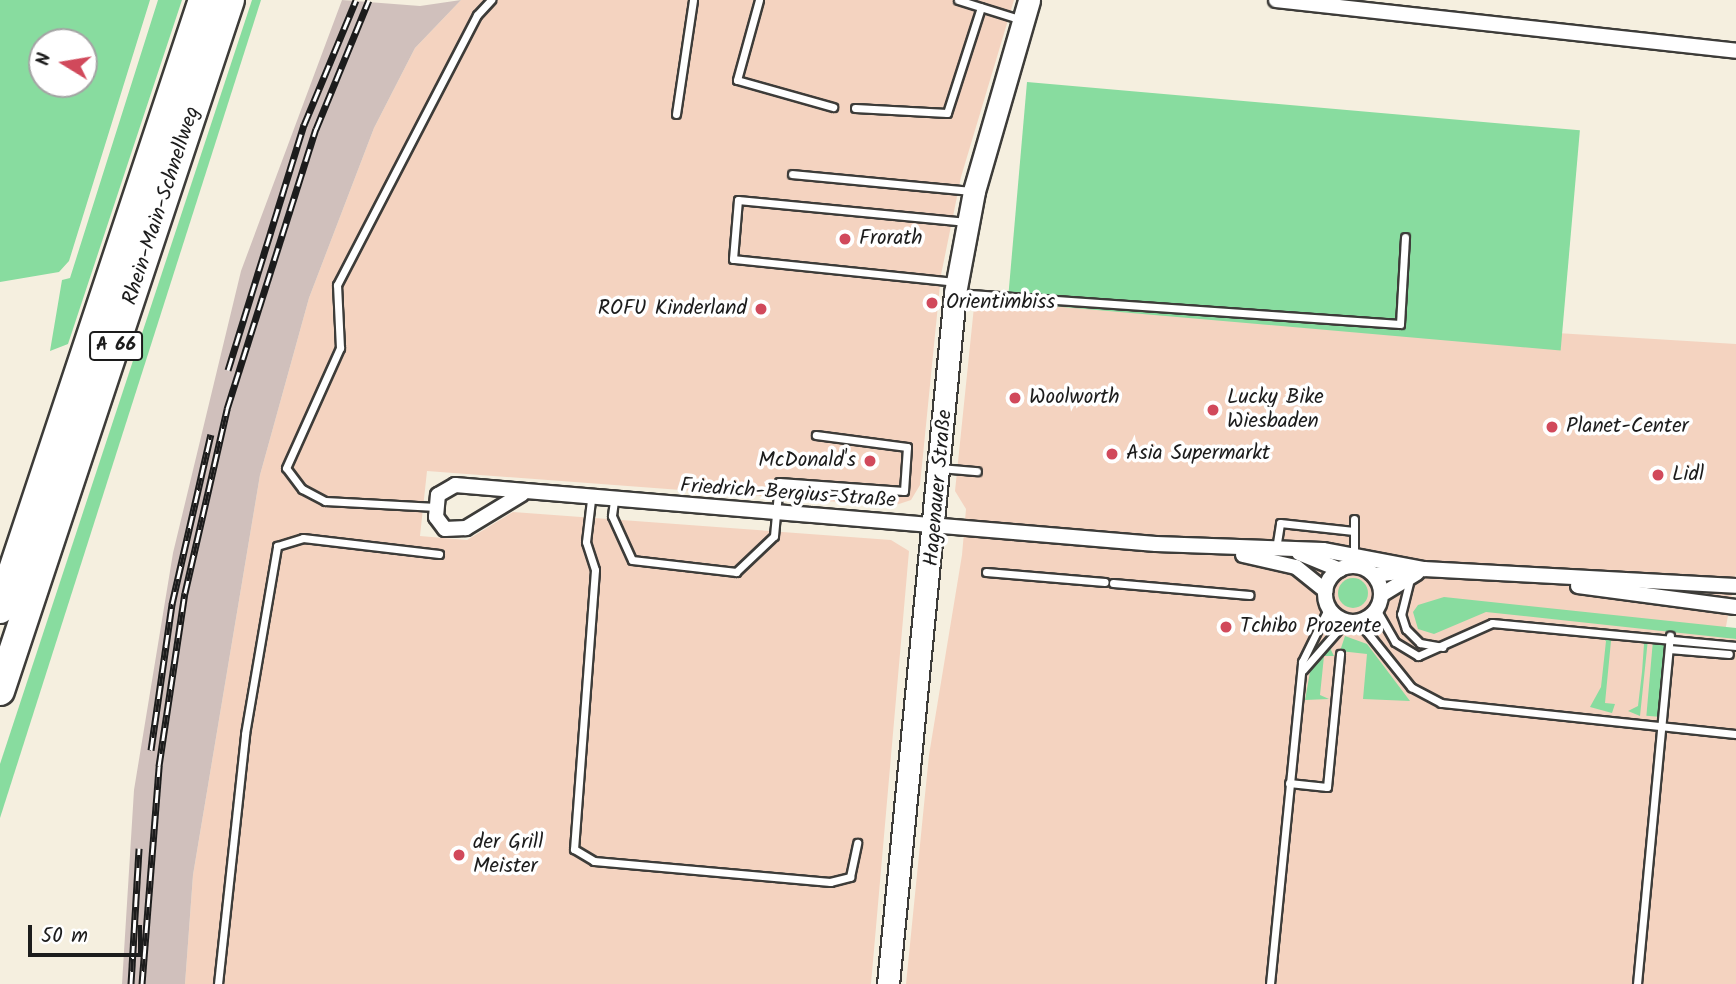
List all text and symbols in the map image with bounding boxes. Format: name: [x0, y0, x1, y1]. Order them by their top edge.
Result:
north arrow: [28, 28, 98, 98]
text: N: [28, 51, 60, 68]
street label: Rhein-Main-Schnellweg: [118, 104, 206, 308]
place label: Frorath: [859, 226, 923, 252]
marker: Frorath: [837, 231, 853, 247]
place label: Orientimbiss: [946, 290, 1055, 316]
marker: Orientimbiss: [924, 295, 940, 311]
place label: ROFU Kinderland: [598, 296, 747, 322]
marker: ROFU Kinderland: [753, 301, 769, 317]
road number: A 66: [88, 330, 144, 362]
place label: Woolworth: [1029, 385, 1120, 411]
place label: Lucky Bike Wiesbaden: [1227, 385, 1324, 435]
marker: Woolworth: [1007, 390, 1023, 406]
marker: Lucky Bike Wiesbaden: [1205, 402, 1221, 418]
street label: Hagenauer Straße: [920, 409, 958, 567]
place label: Planet-Center: [1566, 414, 1689, 440]
marker: Planet-Center: [1544, 419, 1560, 435]
place label: Asia Supermarkt: [1126, 441, 1270, 467]
marker: Asia Supermarkt: [1104, 446, 1120, 462]
place label: McDonald's: [758, 448, 856, 474]
marker: McDonald's: [862, 453, 878, 469]
place label: Lidl: [1672, 462, 1704, 488]
marker: Lidl: [1650, 467, 1666, 483]
street label: Friedrich-Bergius-Straße: [679, 474, 897, 514]
place label: Tchibo Prozente: [1240, 614, 1381, 640]
marker: Tchibo Prozente: [1218, 619, 1234, 635]
place label: der Grill Meister: [473, 830, 543, 880]
marker: der Grill Meister: [451, 847, 467, 863]
scale bar: [32, 911, 145, 955]
text: 50 m: [41, 920, 88, 953]

